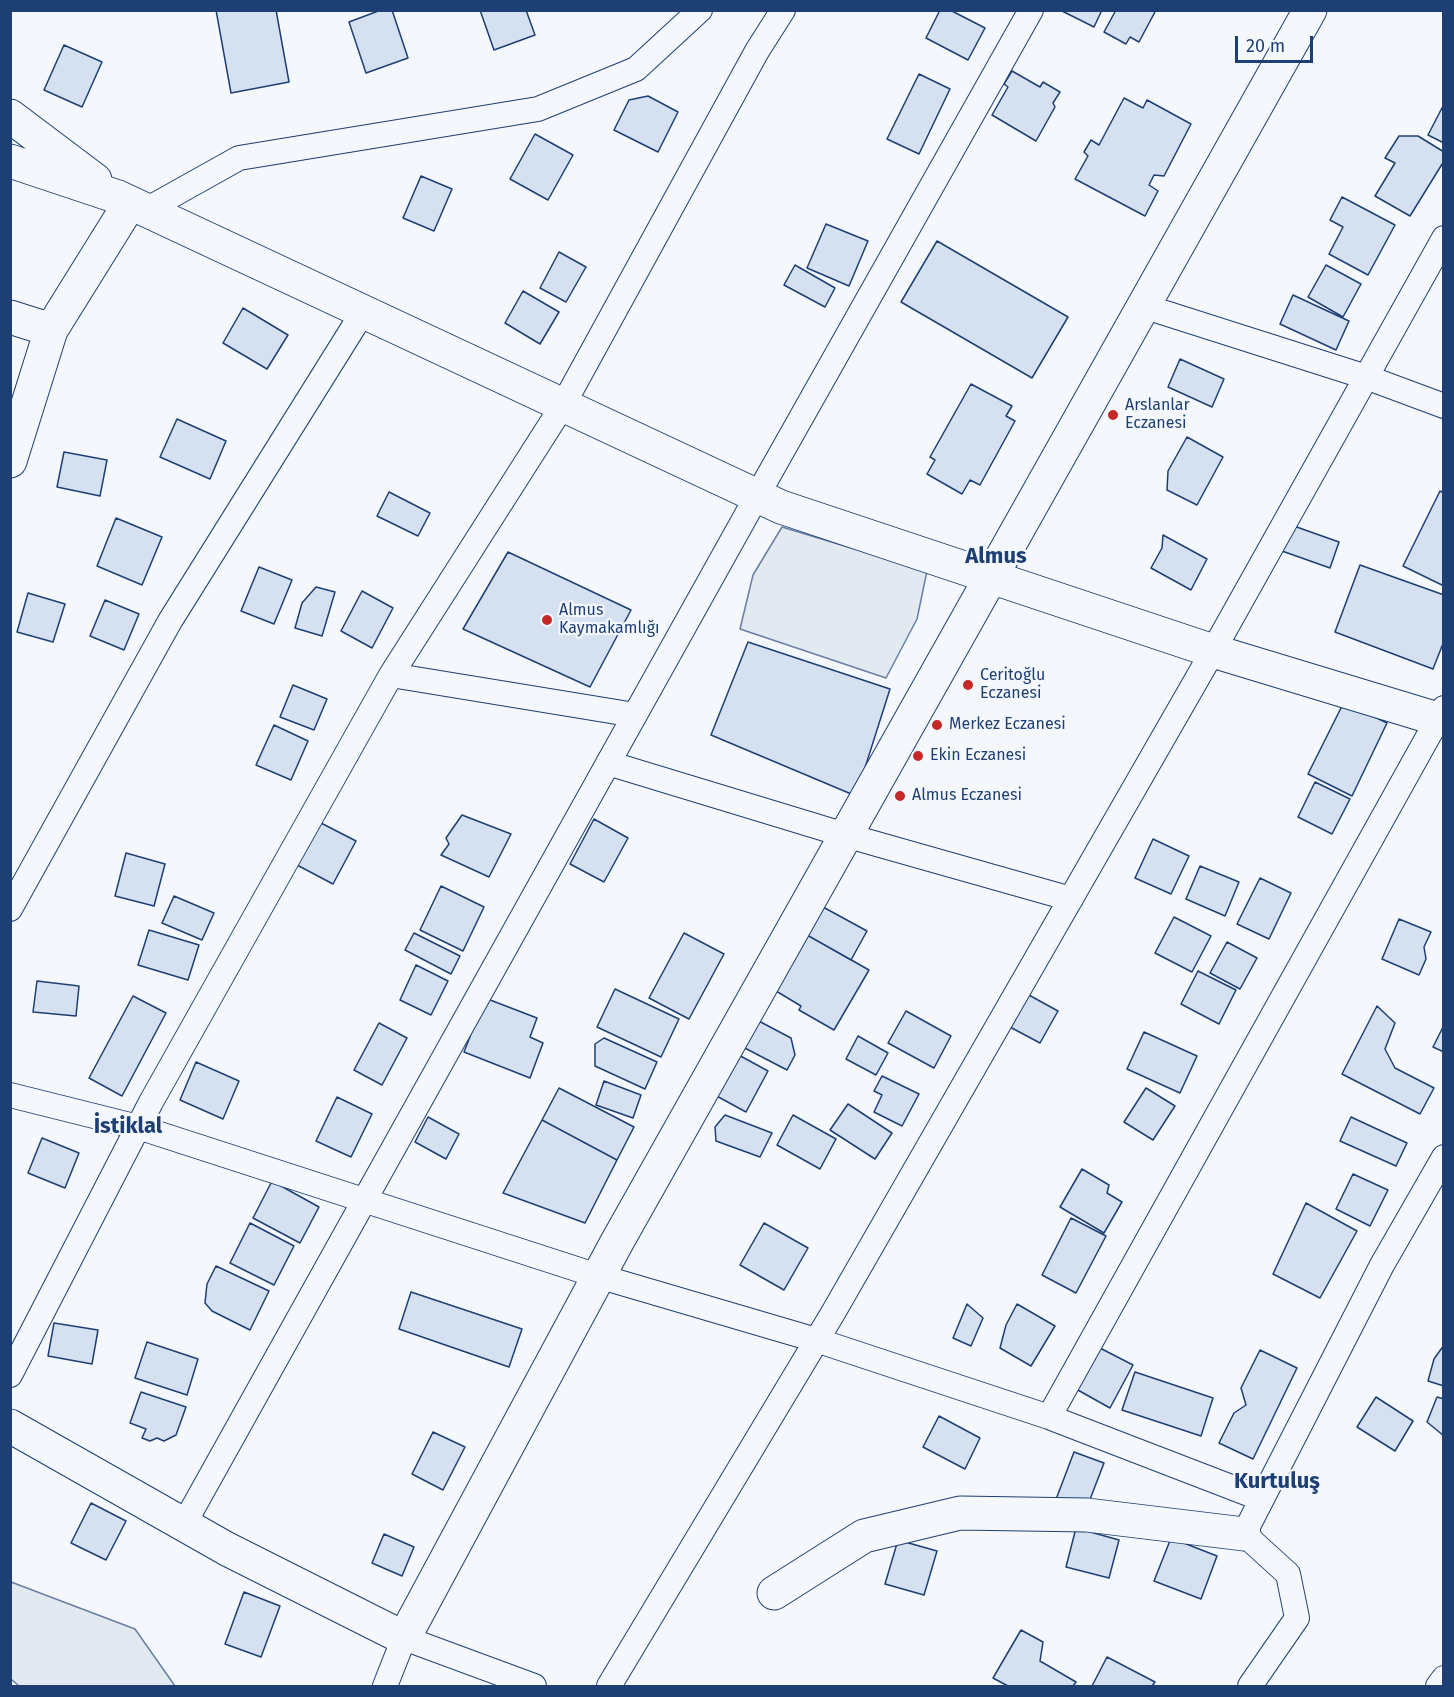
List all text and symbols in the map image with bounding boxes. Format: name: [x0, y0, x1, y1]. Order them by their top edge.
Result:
scale bar: [1238, 24, 1316, 62]
text: 20 m: [1246, 35, 1285, 57]
place label: Arslanlar Eczanesi: [1125, 396, 1190, 434]
marker: Arslanlar Eczanesi: [1106, 408, 1120, 422]
district label: Almus: [965, 544, 1027, 570]
place label: Almus Kaymakamlığı: [559, 601, 659, 639]
marker: Almus Kaymakamlığı: [540, 613, 554, 627]
place label: Ceritoğlu Eczanesi: [980, 666, 1045, 704]
marker: Ceritoğlu Eczanesi: [961, 678, 975, 692]
place label: Merkez Eczanesi: [949, 715, 1066, 735]
marker: Merkez Eczanesi: [930, 718, 944, 732]
place label: Ekin Eczanesi: [930, 746, 1026, 766]
marker: Ekin Eczanesi: [911, 749, 925, 763]
place label: Almus Eczanesi: [912, 786, 1022, 806]
marker: Almus Eczanesi: [893, 789, 907, 803]
district label: İstiklal: [94, 1114, 162, 1140]
district label: Kurtuluş: [1234, 1469, 1320, 1495]

